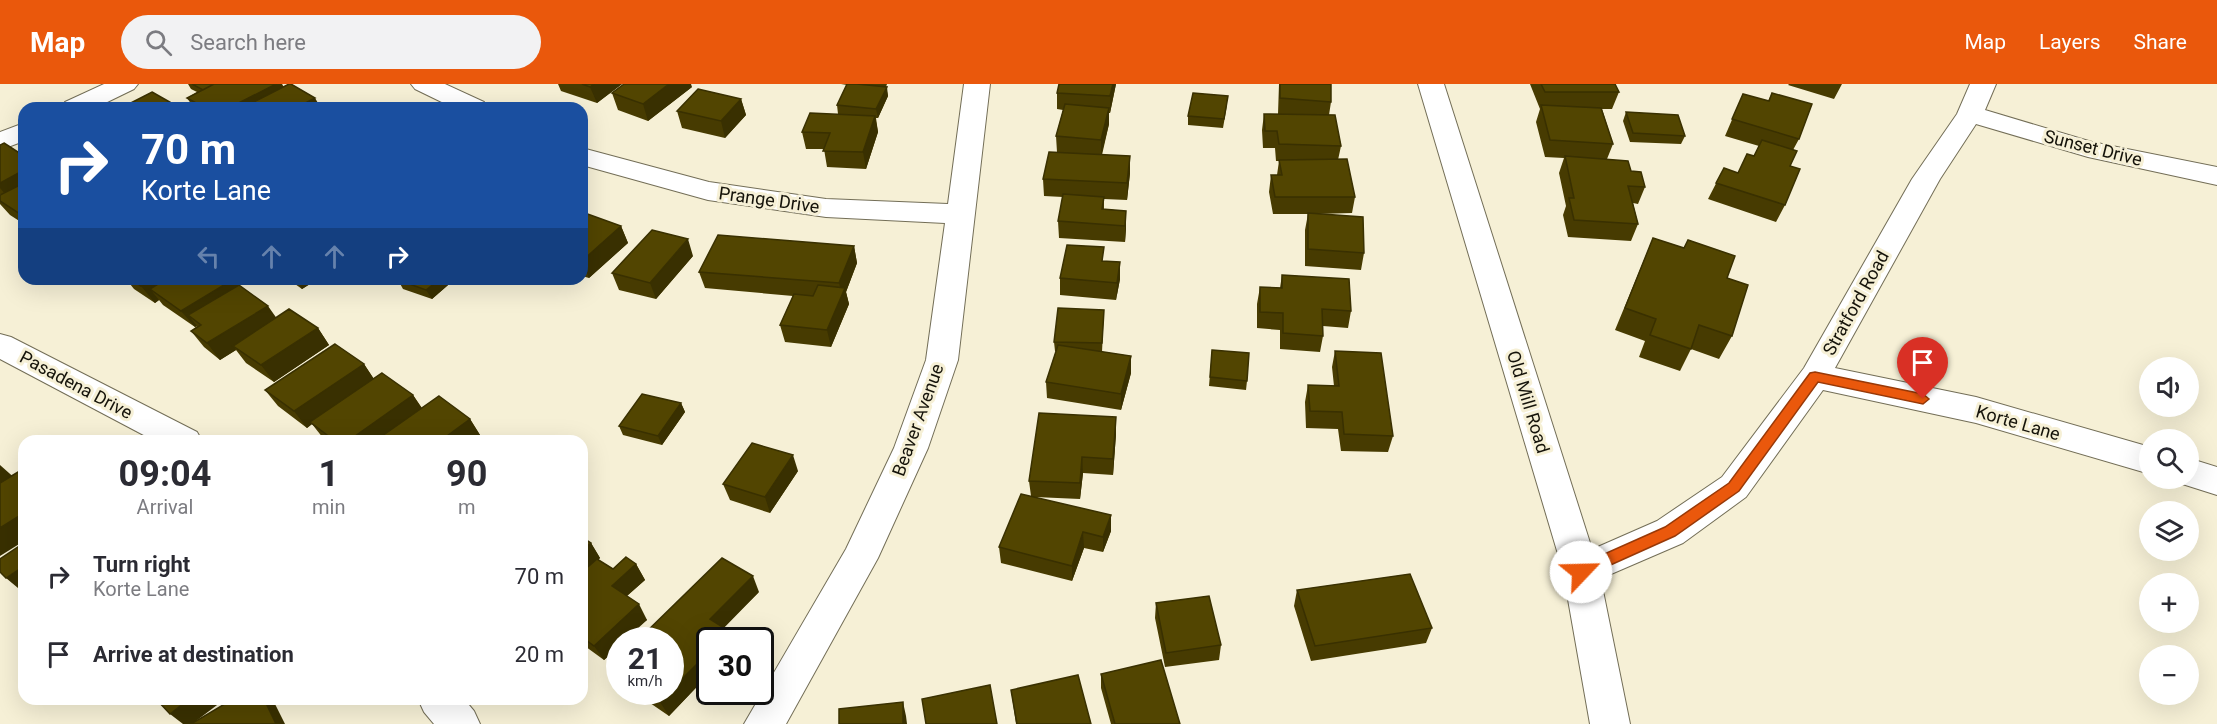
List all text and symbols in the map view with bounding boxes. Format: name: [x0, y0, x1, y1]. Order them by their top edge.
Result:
search box: [121, 15, 541, 69]
text: Map: [30, 26, 85, 59]
icon: search: [142, 26, 175, 59]
text: Search here: [190, 30, 306, 55]
text: Map: [1964, 30, 2006, 54]
text: Layers: [2039, 30, 2100, 54]
text: Share: [2133, 30, 2187, 54]
text: 70 m: [141, 125, 236, 174]
street label: Sunset Drive: [2042, 125, 2144, 170]
icon: right: [42, 126, 120, 204]
text: Korte Lane: [141, 175, 271, 207]
street label: Prange Drive: [717, 182, 821, 217]
icon: left: [192, 240, 225, 273]
icon: ahead: [255, 240, 288, 273]
icon: ahead: [318, 240, 351, 273]
icon: right: [381, 240, 414, 273]
street label: Stratford Road: [1818, 247, 1893, 359]
pin: [1897, 337, 1948, 399]
street label: Pasadena Drive: [16, 346, 136, 423]
icon: arrive: [1906, 346, 1939, 379]
street label: Old Mill Road: [1503, 348, 1554, 456]
map controls: [2139, 357, 2199, 705]
button: sound: [2139, 357, 2199, 417]
street label: Beaver Avenue: [887, 361, 948, 479]
street label: Korte Lane: [1974, 400, 2063, 445]
button: search: [2139, 429, 2199, 489]
text: 09:04: [119, 453, 211, 495]
text: 1: [318, 453, 339, 495]
text: 90: [446, 453, 487, 495]
text: Arrival: [137, 495, 193, 519]
text: min: [312, 495, 345, 519]
text: m: [458, 495, 475, 519]
button: layers: [2139, 501, 2199, 561]
position arrow: [1549, 540, 1613, 604]
text: Turn right: [93, 552, 190, 577]
icon: right: [42, 560, 75, 593]
text: 70 m: [515, 564, 564, 589]
button: +: [2139, 573, 2199, 633]
text: Korte Lane: [93, 577, 189, 601]
speed limit sign: 30: [696, 627, 774, 705]
icon: arrive: [42, 638, 75, 671]
text: 21: [628, 641, 662, 676]
text: Arrive at destination: [93, 642, 294, 667]
text: 20 m: [515, 642, 564, 667]
button: −: [2139, 645, 2199, 705]
text: km/h: [627, 672, 663, 690]

